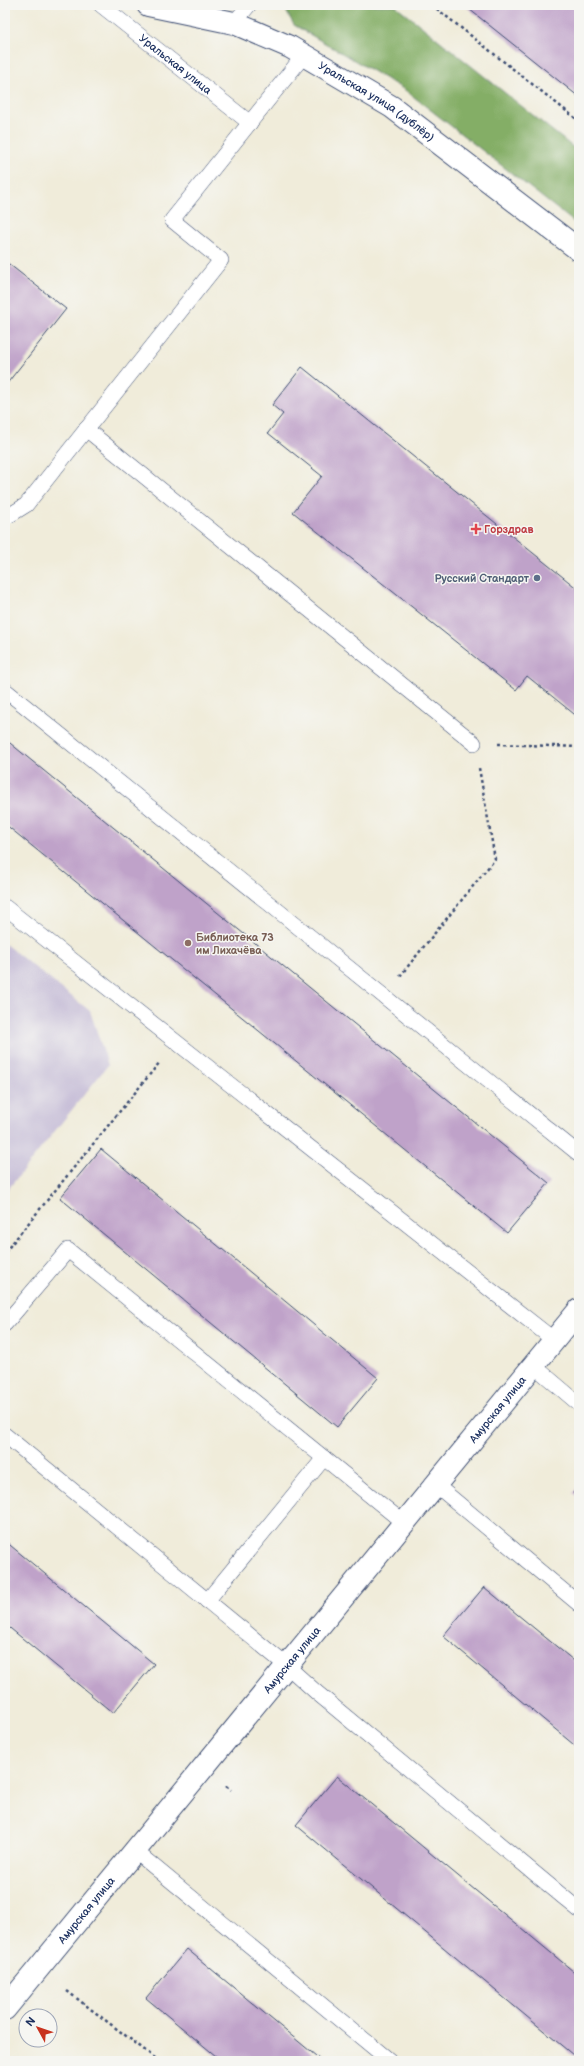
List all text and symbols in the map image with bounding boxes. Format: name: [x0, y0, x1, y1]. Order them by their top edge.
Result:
street label: Уральская улица: [137, 31, 215, 97]
street label: Уральская улица (дублёр): [316, 59, 437, 144]
place label: Горздрав: [484, 523, 533, 536]
marker: Горздрав: [471, 524, 481, 534]
place label: Русский Стандарт: [434, 572, 530, 585]
marker: Русский Стандарт: [532, 573, 542, 583]
place label: Библиотека 73 им Лихачёва: [196, 931, 274, 957]
marker: Библиотека 73 им Лихачёва: [183, 938, 193, 948]
street label: Амурская улица: [466, 1373, 529, 1446]
street label: Амурская улица: [260, 1623, 323, 1696]
street label: Амурская улица: [54, 1874, 118, 1947]
north arrow: [18, 2008, 58, 2048]
text: N: [23, 2015, 38, 2029]

